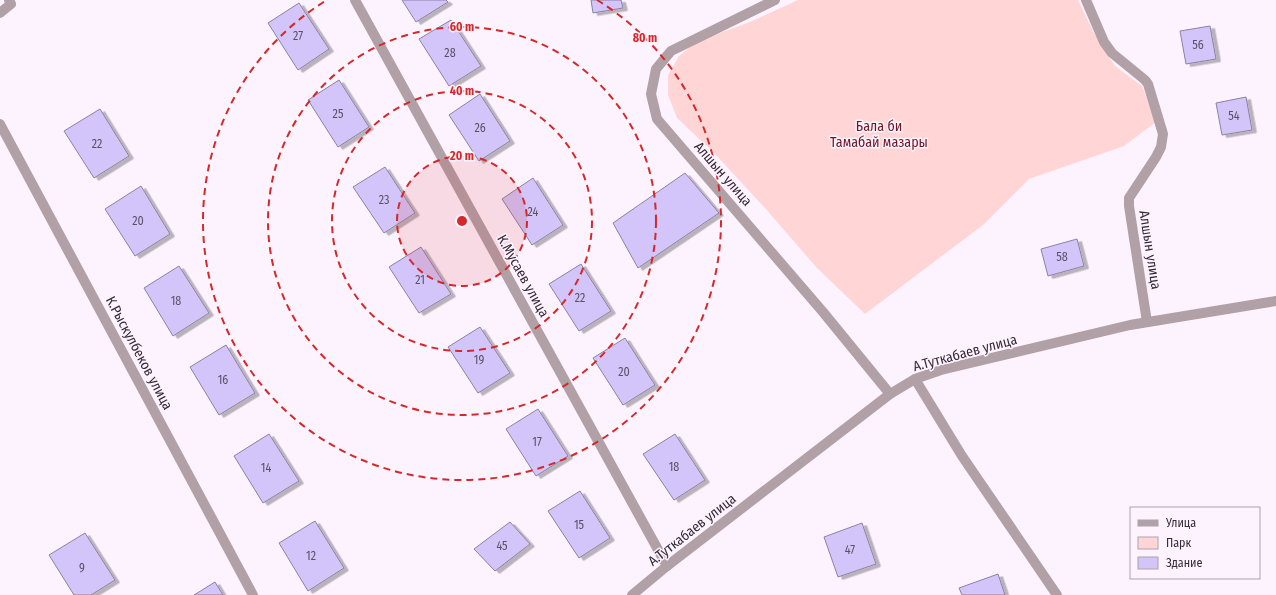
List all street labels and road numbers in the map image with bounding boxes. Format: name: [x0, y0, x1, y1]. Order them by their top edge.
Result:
street label: Алшын улица: [690, 138, 756, 210]
street label: Алшын улица: [1135, 209, 1165, 291]
street label: К.Мусаев улица: [493, 232, 553, 320]
street label: К.Рыскулбеков улица: [102, 293, 176, 413]
street label: А.Туткабаев улица: [911, 331, 1019, 375]
street label: А.Туткабаев улица: [645, 490, 739, 570]

